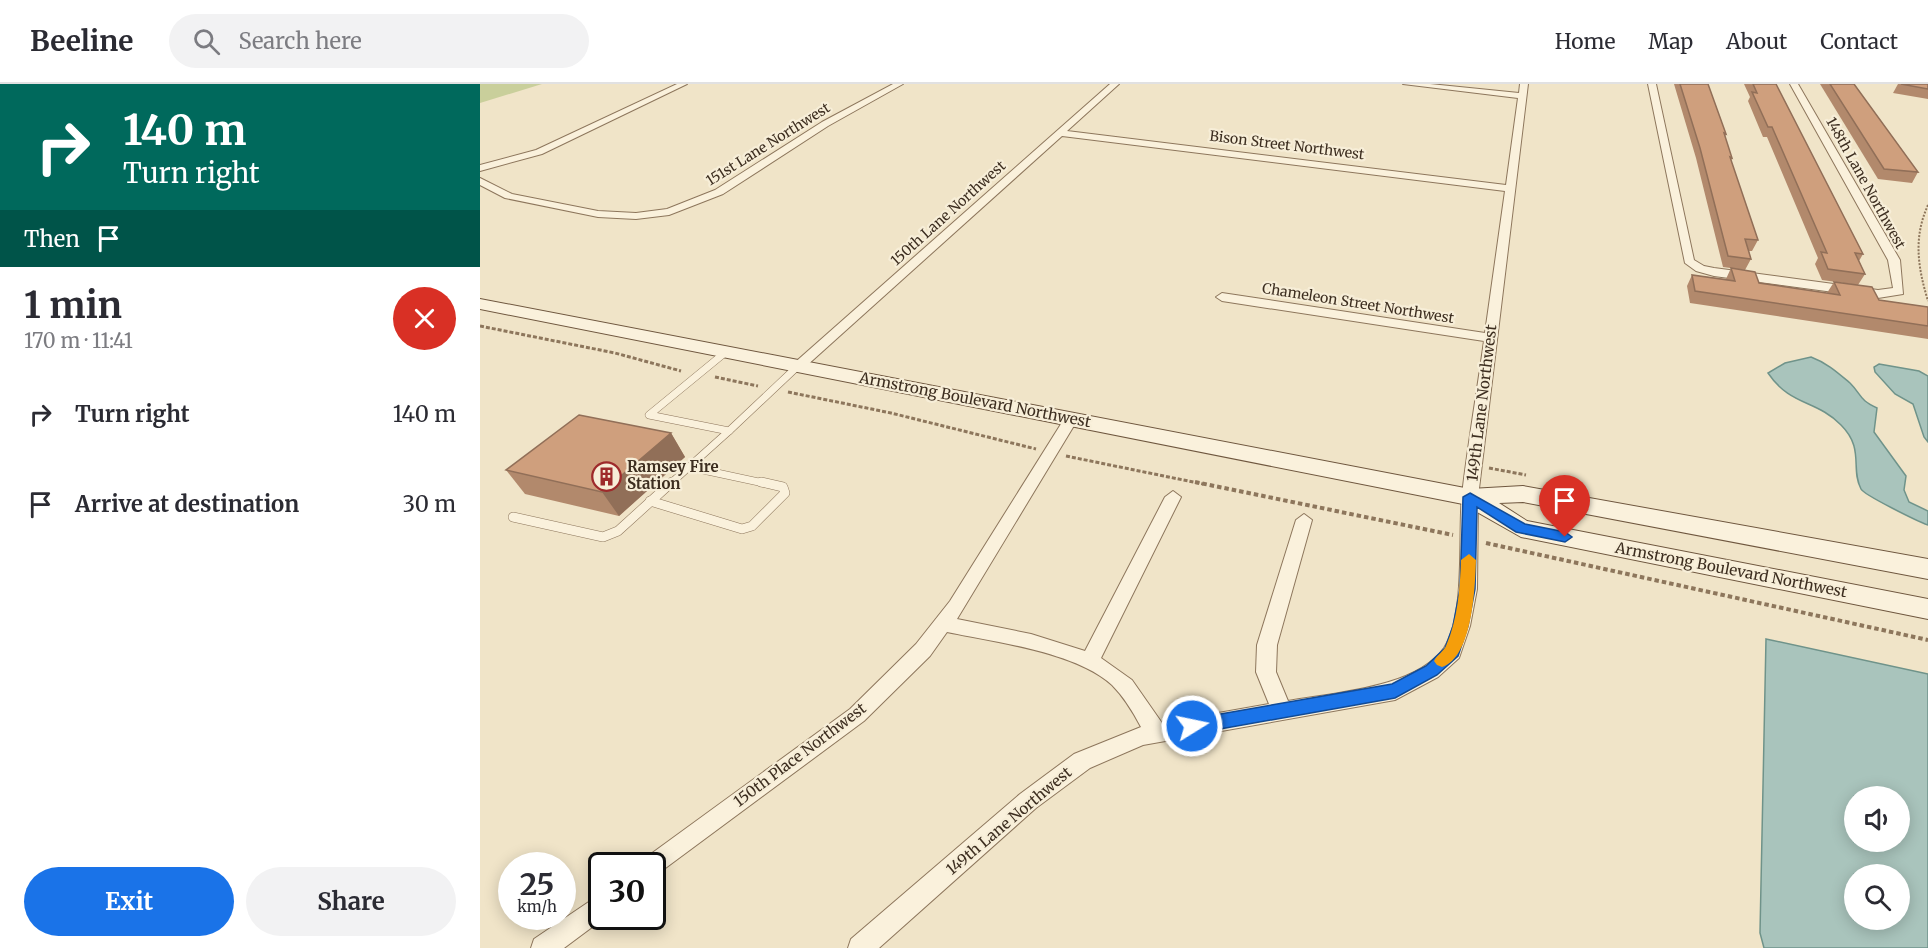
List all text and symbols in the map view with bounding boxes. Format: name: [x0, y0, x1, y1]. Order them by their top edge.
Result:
search box: [169, 14, 589, 68]
text: Beeline: [30, 23, 133, 59]
icon: search: [190, 25, 223, 58]
text: Search here: [238, 27, 362, 55]
text: Home: [1555, 28, 1615, 55]
text: Map: [1648, 28, 1693, 55]
text: About: [1726, 28, 1787, 55]
text: Contact: [1820, 28, 1898, 55]
street label: 151st Lane Northwest: [703, 98, 834, 189]
text: 140 m: [123, 104, 246, 156]
icon: right: [24, 108, 102, 186]
street label: 148th Lane Northwest: [1822, 114, 1910, 253]
street label: Bison Street Northwest: [1209, 127, 1366, 163]
text: Turn right: [123, 156, 260, 190]
street label: 150th Lane Northwest: [887, 156, 1010, 269]
icon: arrive: [92, 222, 125, 255]
text: Then: [24, 225, 80, 253]
street label: Chameleon Street Northwest: [1261, 279, 1456, 327]
text: 1 min: [24, 283, 122, 328]
button: close: [393, 287, 456, 350]
street label: 149th Lane Northwest: [1462, 323, 1501, 482]
text: 170 m · 11:41: [24, 328, 133, 353]
street label: Armstrong Boulevard Northwest: [857, 368, 1093, 431]
icon: right: [24, 398, 57, 431]
text: Turn right: [75, 400, 189, 428]
text: 140 m: [393, 400, 456, 428]
place label: Ramsey Fire Station: [627, 457, 719, 493]
building icon: Ramsey Fire Station: [590, 460, 622, 492]
pin: [1539, 475, 1590, 537]
icon: arrive: [1548, 484, 1581, 517]
icon: arrive: [24, 488, 57, 521]
text: Arrive at destination: [75, 490, 299, 518]
text: 30 m: [402, 490, 456, 518]
street label: Armstrong Boulevard Northwest: [1613, 538, 1849, 601]
position arrow: [1160, 694, 1224, 758]
street label: 150th Place Northwest: [730, 699, 870, 811]
street label: 149th Lane Northwest: [942, 763, 1075, 879]
map controls: [1844, 786, 1910, 930]
button: sound: [1844, 786, 1910, 852]
speed limit sign: 30: [588, 852, 666, 930]
button: search: [1844, 864, 1910, 930]
text: 25: [520, 865, 554, 903]
button: Exit: [24, 867, 234, 936]
button: Share: [246, 867, 456, 936]
text: km/h: [517, 897, 557, 916]

